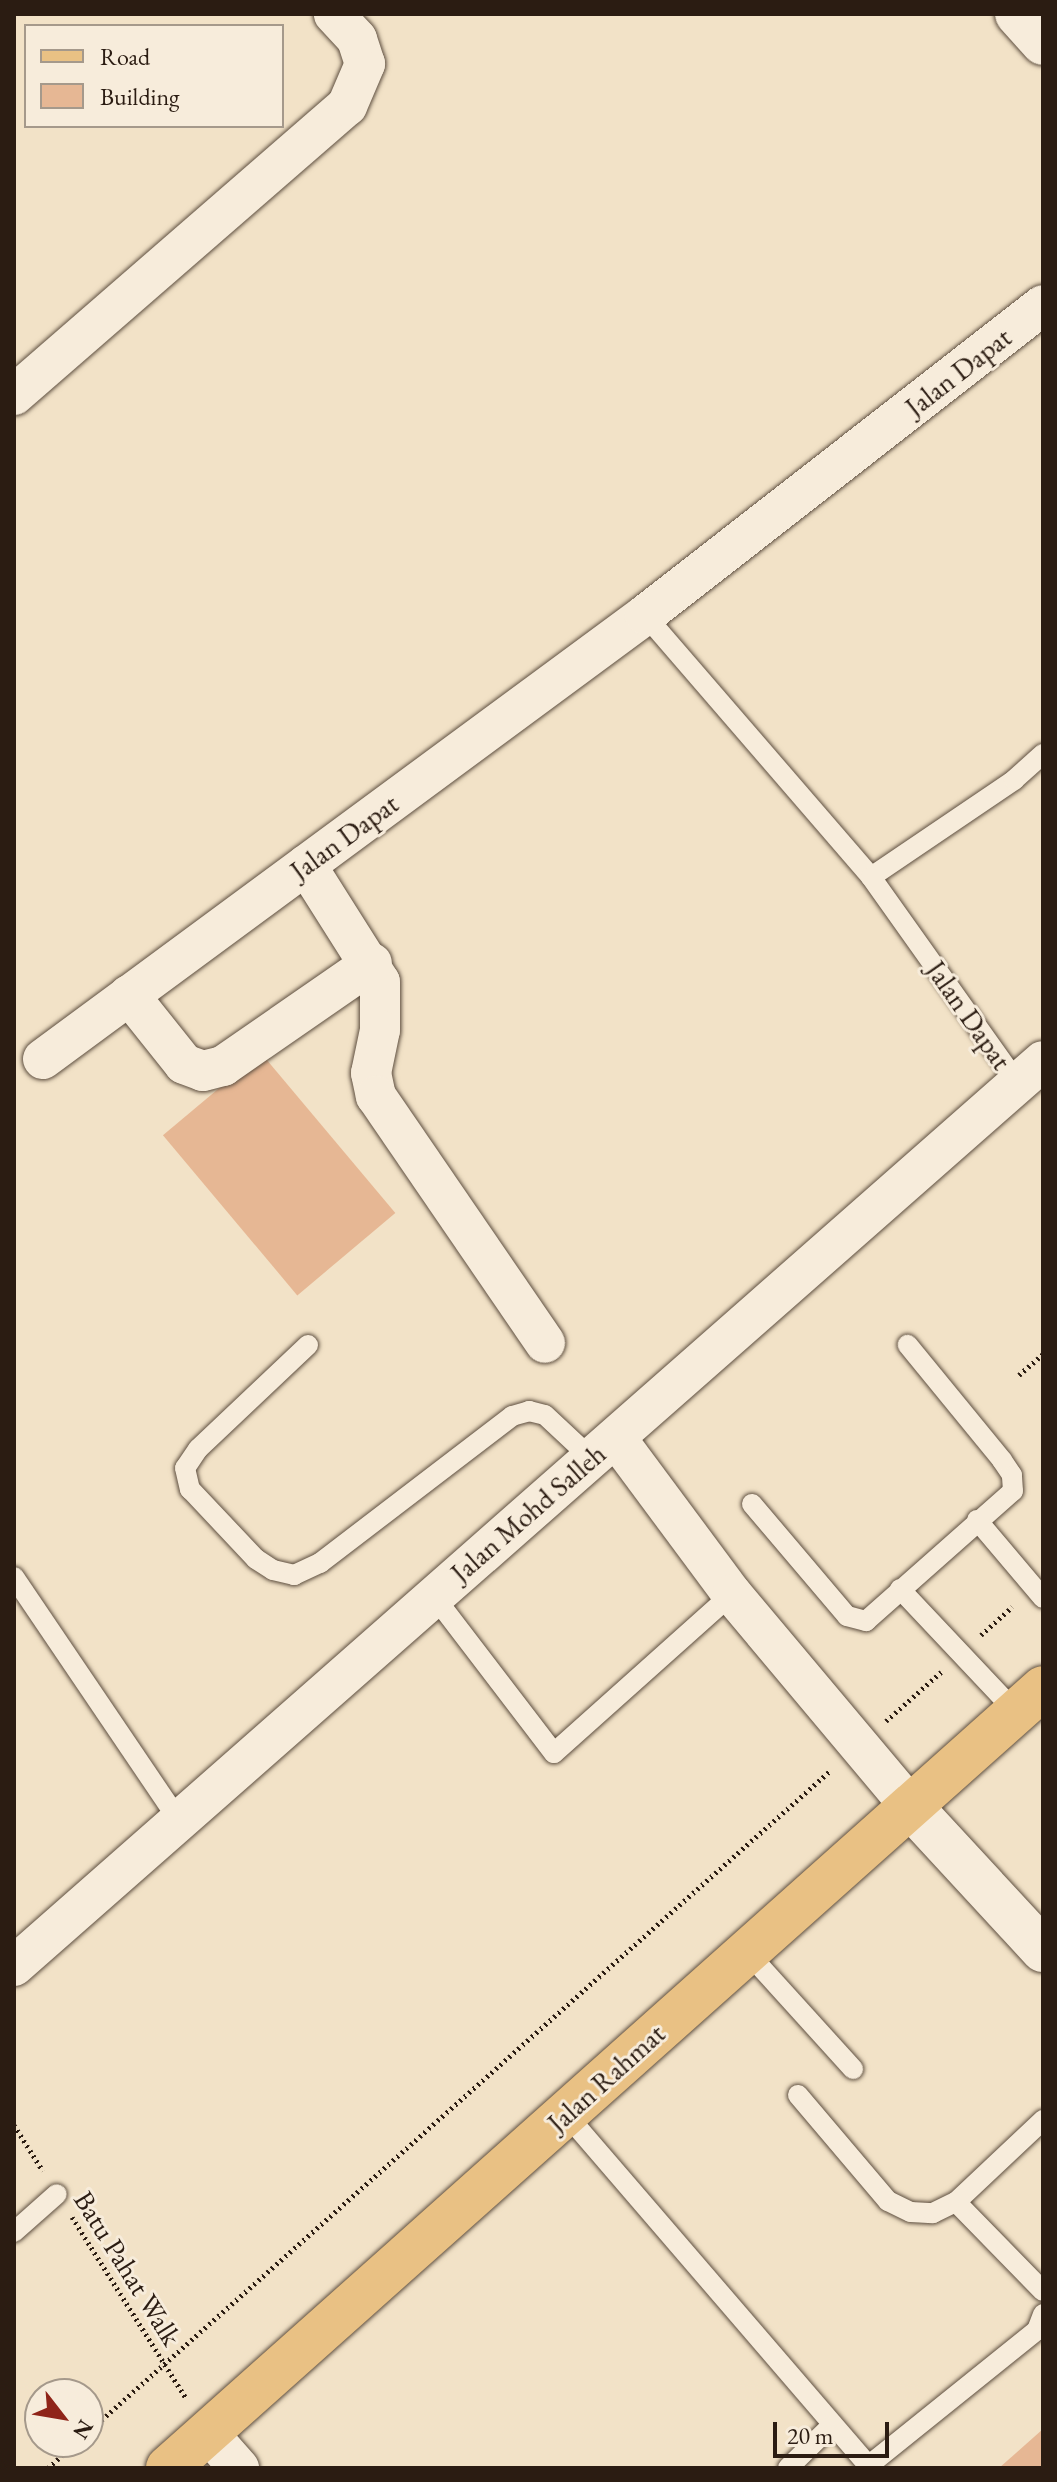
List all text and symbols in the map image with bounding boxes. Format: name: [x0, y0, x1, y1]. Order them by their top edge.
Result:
legend: [24, 24, 284, 128]
text: Road: [100, 41, 150, 72]
text: Building: [100, 81, 180, 112]
street label: Jalan Dapat: [898, 320, 1018, 424]
street label: Jalan Dapat: [283, 787, 405, 887]
street label: Jalan Dapat: [919, 954, 1019, 1076]
street label: Jalan Mohd Salleh: [444, 1437, 612, 1589]
street label: Jalan Rahmat: [540, 2017, 672, 2139]
street label: Batu Pahat Walk: [67, 2185, 189, 2351]
north arrow: [24, 2378, 104, 2458]
scale bar: [777, 2406, 893, 2456]
text: N: [66, 2414, 100, 2445]
text: 20 m: [787, 2420, 834, 2451]

